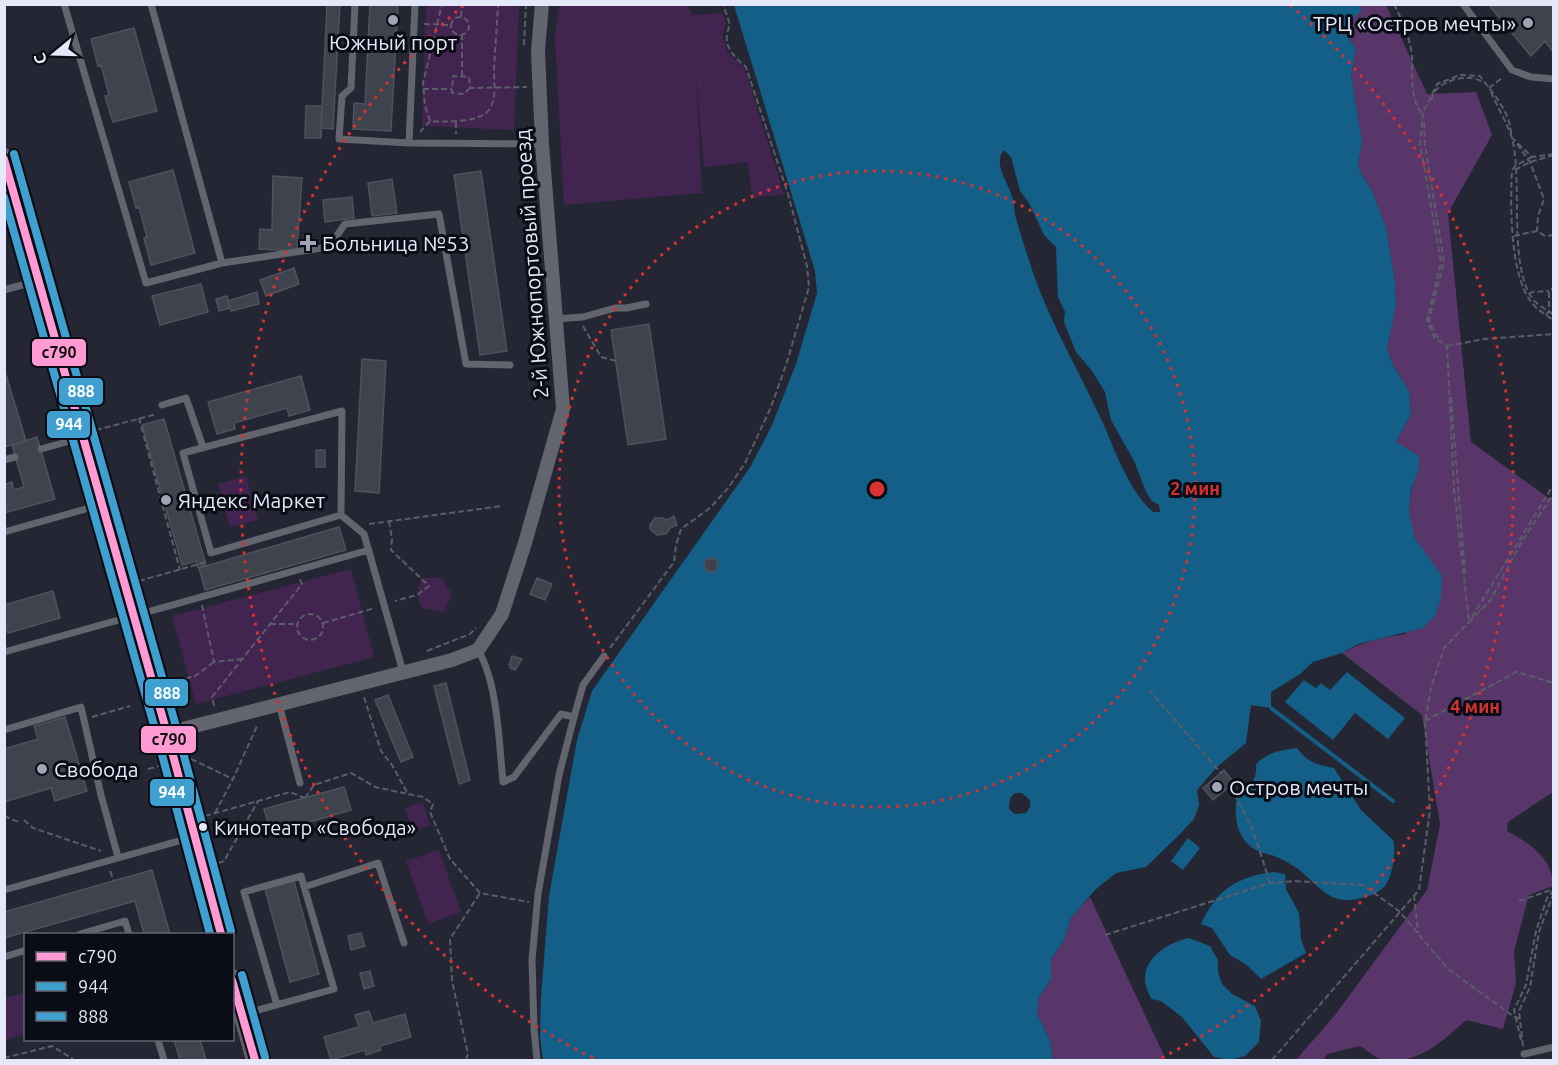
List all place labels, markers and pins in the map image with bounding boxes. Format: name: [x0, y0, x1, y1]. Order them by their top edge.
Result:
place label: ТРЦ «Остров мечты»: [1313, 11, 1516, 35]
marker: Южный порт: [386, 13, 400, 27]
marker: ТРЦ «Остров мечты»: [1521, 16, 1535, 30]
place label: Южный порт: [329, 30, 458, 54]
place label: Больница №53: [322, 231, 470, 255]
marker: Больница №53: [299, 234, 317, 252]
centre of rings: [867, 479, 887, 499]
place label: Яндекс Маркет: [178, 488, 326, 512]
marker: Яндекс Маркет: [159, 493, 173, 507]
place label: Свобода: [54, 757, 138, 781]
marker: Свобода: [35, 762, 49, 776]
place label: Остров мечты: [1229, 775, 1368, 799]
marker: Остров мечты: [1210, 780, 1224, 794]
place label: Кинотеатр «Свобода»: [214, 816, 416, 839]
marker: Кинотеатр «Свобода»: [197, 821, 209, 833]

